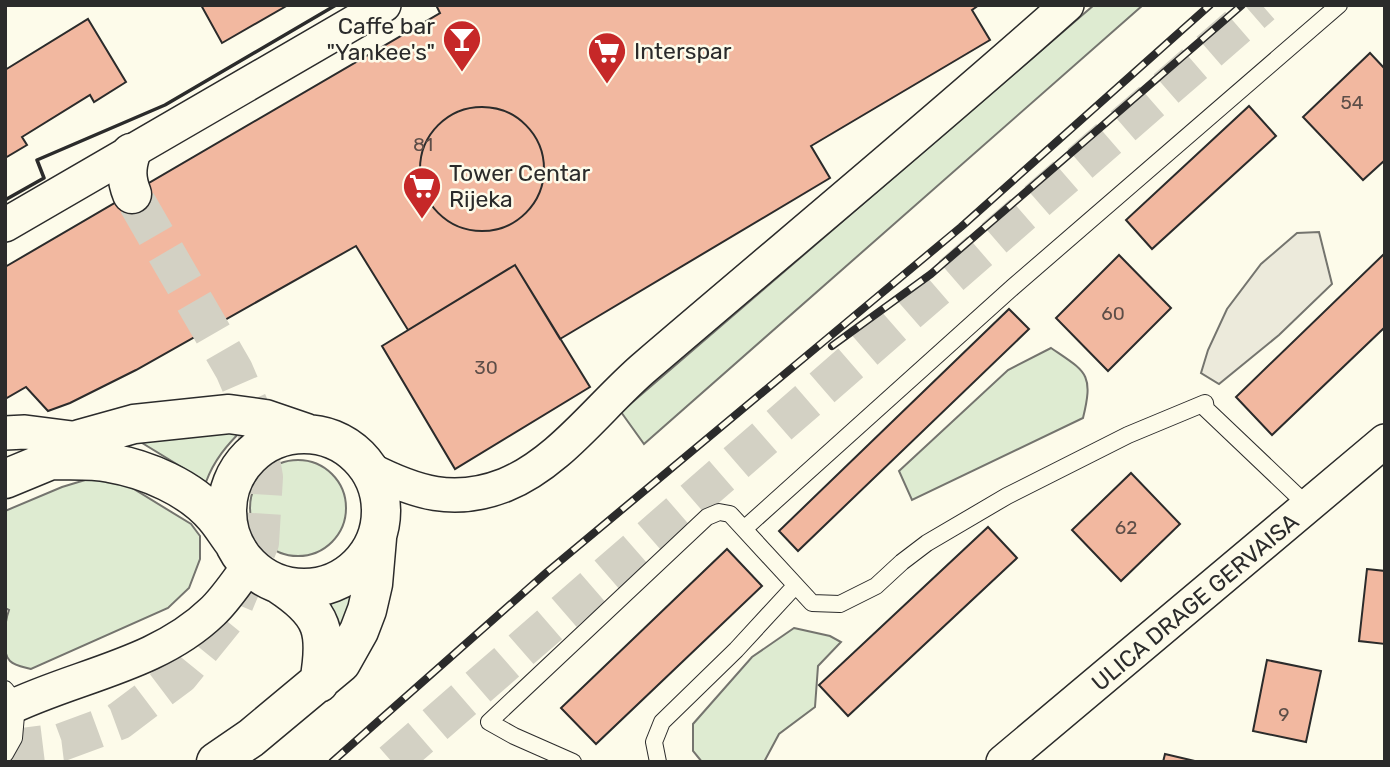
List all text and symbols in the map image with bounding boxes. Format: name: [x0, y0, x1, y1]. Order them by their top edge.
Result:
place label: Caffe bar "Yankee's": [326, 12, 435, 66]
bar icon: Caffe bar "Yankee's": [441, 18, 483, 73]
supermarket icon: Interspar: [586, 30, 628, 85]
place label: Interspar: [634, 37, 732, 65]
house number: 54: [1340, 91, 1364, 114]
house number: 81: [413, 133, 433, 156]
place label: Tower Centar Rijeka: [449, 159, 591, 213]
supermarket icon: Tower Centar Rijeka: [401, 165, 443, 220]
house number: 60: [1101, 302, 1125, 325]
house number: 30: [474, 356, 498, 379]
street label: ULICA DRAGE GERVAISA: [1086, 507, 1304, 697]
house number: 62: [1115, 516, 1137, 539]
house number: 9: [1278, 703, 1290, 726]

